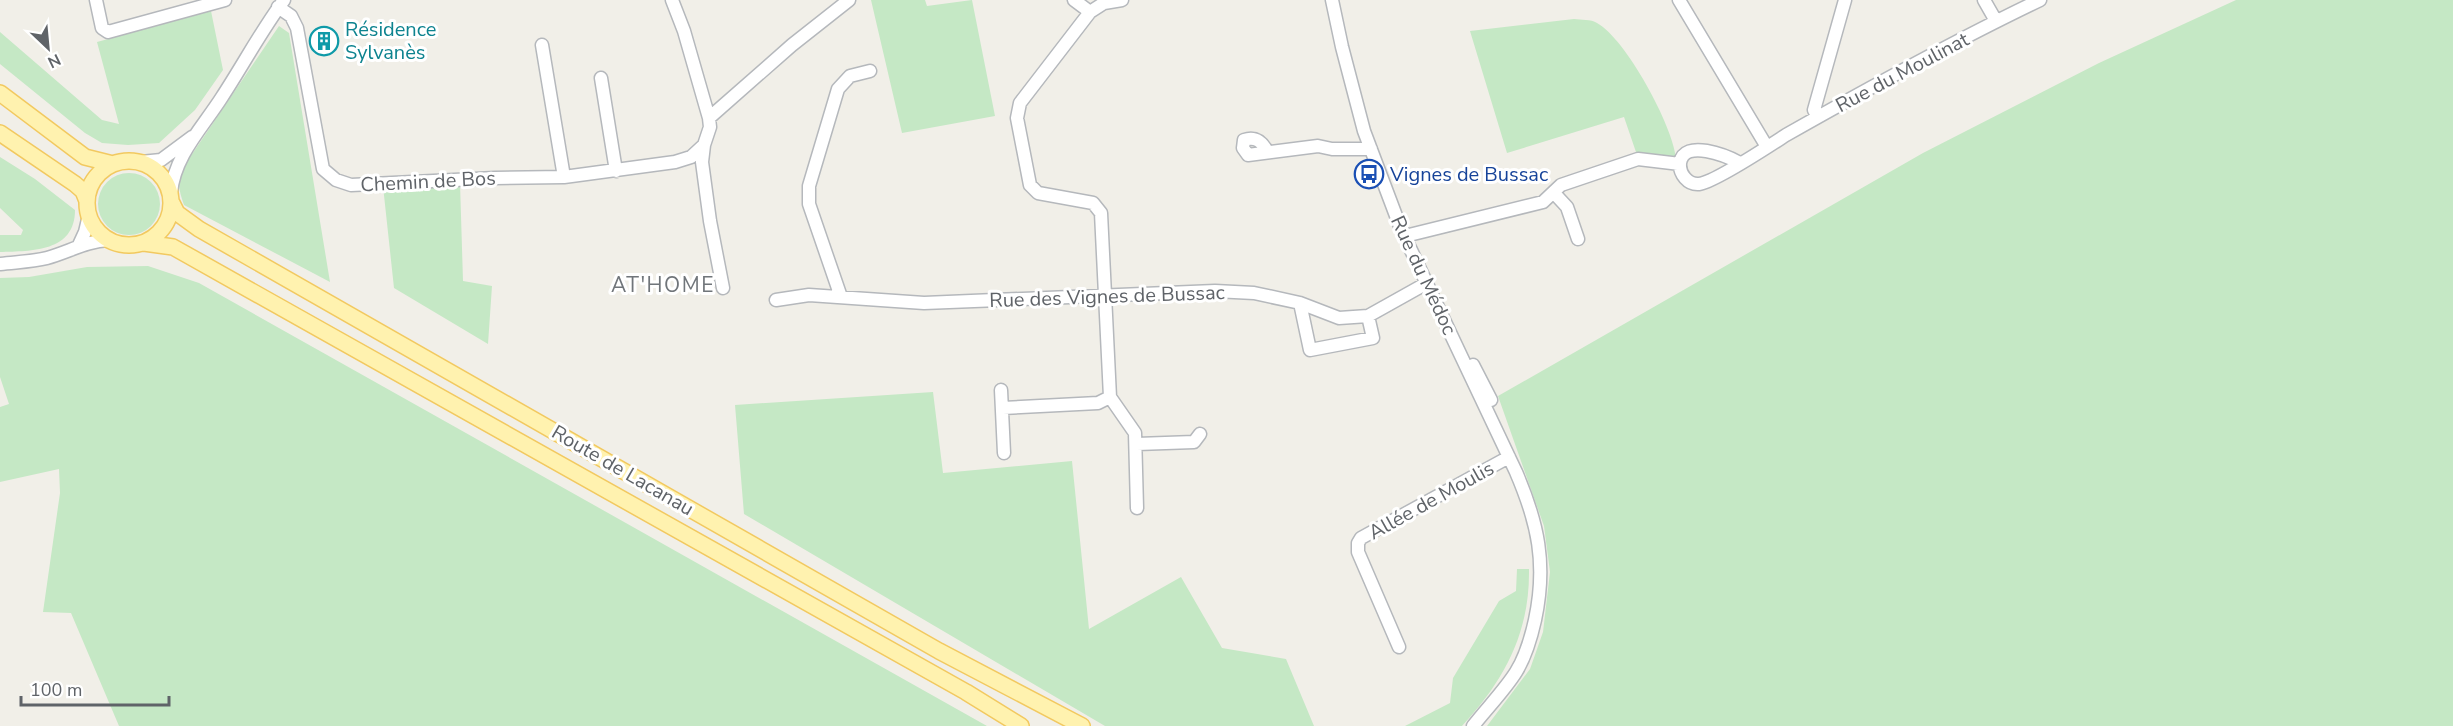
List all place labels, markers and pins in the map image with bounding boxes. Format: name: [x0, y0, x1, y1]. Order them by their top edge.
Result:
place label: Résidence Sylvanès: [345, 16, 436, 66]
building icon: Résidence Sylvanès: [308, 25, 340, 57]
bus stop icon: Vignes de Bussac: [1353, 158, 1385, 190]
place label: Vignes de Bussac: [1389, 161, 1548, 188]

